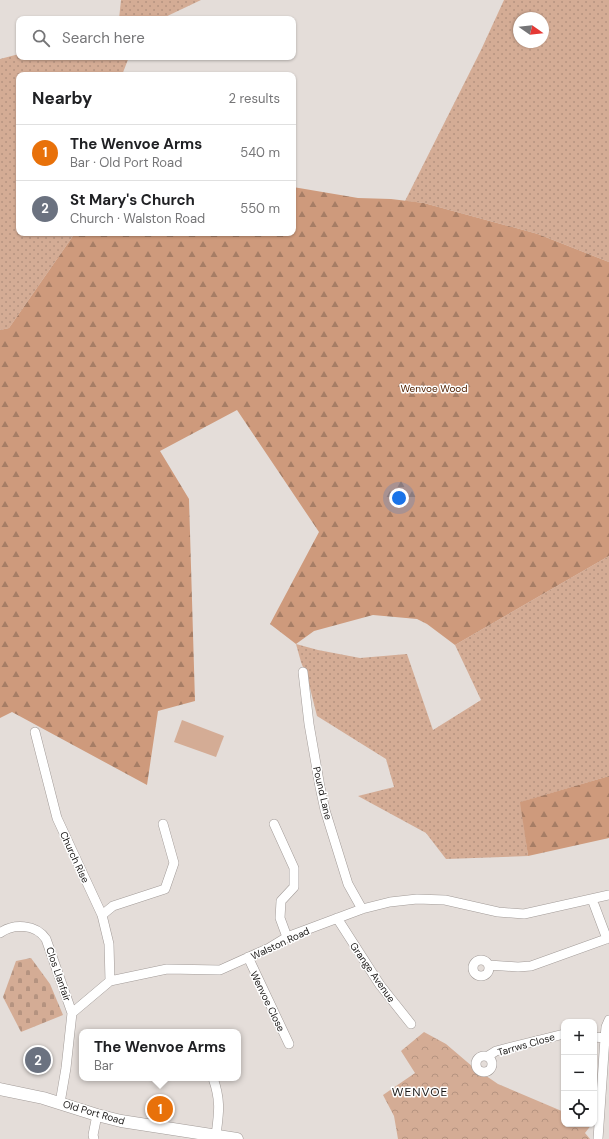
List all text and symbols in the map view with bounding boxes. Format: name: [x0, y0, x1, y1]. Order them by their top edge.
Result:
north arrow: [513, 12, 549, 48]
search box: [16, 16, 296, 60]
icon: search: [30, 27, 52, 49]
text: Search here: [62, 28, 145, 48]
text: Nearby: [32, 87, 92, 109]
text: 2 results: [229, 90, 280, 107]
text: The Wenvoe Arms: [70, 134, 202, 154]
text: 1: [43, 144, 47, 161]
text: 540 m: [240, 144, 280, 161]
text: Bar · Old Port Road: [70, 154, 182, 171]
text: St Mary's Church: [70, 190, 195, 210]
text: 2: [41, 200, 49, 217]
text: 550 m: [240, 200, 280, 217]
text: Church · Walston Road: [70, 210, 205, 227]
park label: Wenvoe Wood: [400, 382, 468, 395]
your location: [389, 488, 409, 508]
street label: Pound Lane: [310, 765, 335, 821]
street label: Church Rise: [57, 829, 92, 885]
street label: Walston Road: [249, 924, 312, 963]
street label: Grange Avenue: [347, 940, 398, 1005]
street label: Clos Llanfair: [43, 945, 74, 1003]
street label: Wenvoe Close: [247, 969, 288, 1034]
map controls: [561, 1019, 597, 1127]
button: +: [561, 1019, 597, 1055]
popup: [79, 1029, 241, 1081]
street label: Tarrws Close: [496, 1030, 557, 1059]
text: The Wenvoe Arms: [94, 1037, 226, 1057]
pin: 2: [25, 1045, 51, 1075]
button: −: [561, 1055, 597, 1091]
text: Bar: [94, 1057, 114, 1074]
district label: WENVOE: [392, 1084, 448, 1100]
button: locate: [561, 1091, 597, 1127]
pin: 1: [147, 1094, 173, 1124]
street label: Old Port Road: [61, 1097, 126, 1128]

